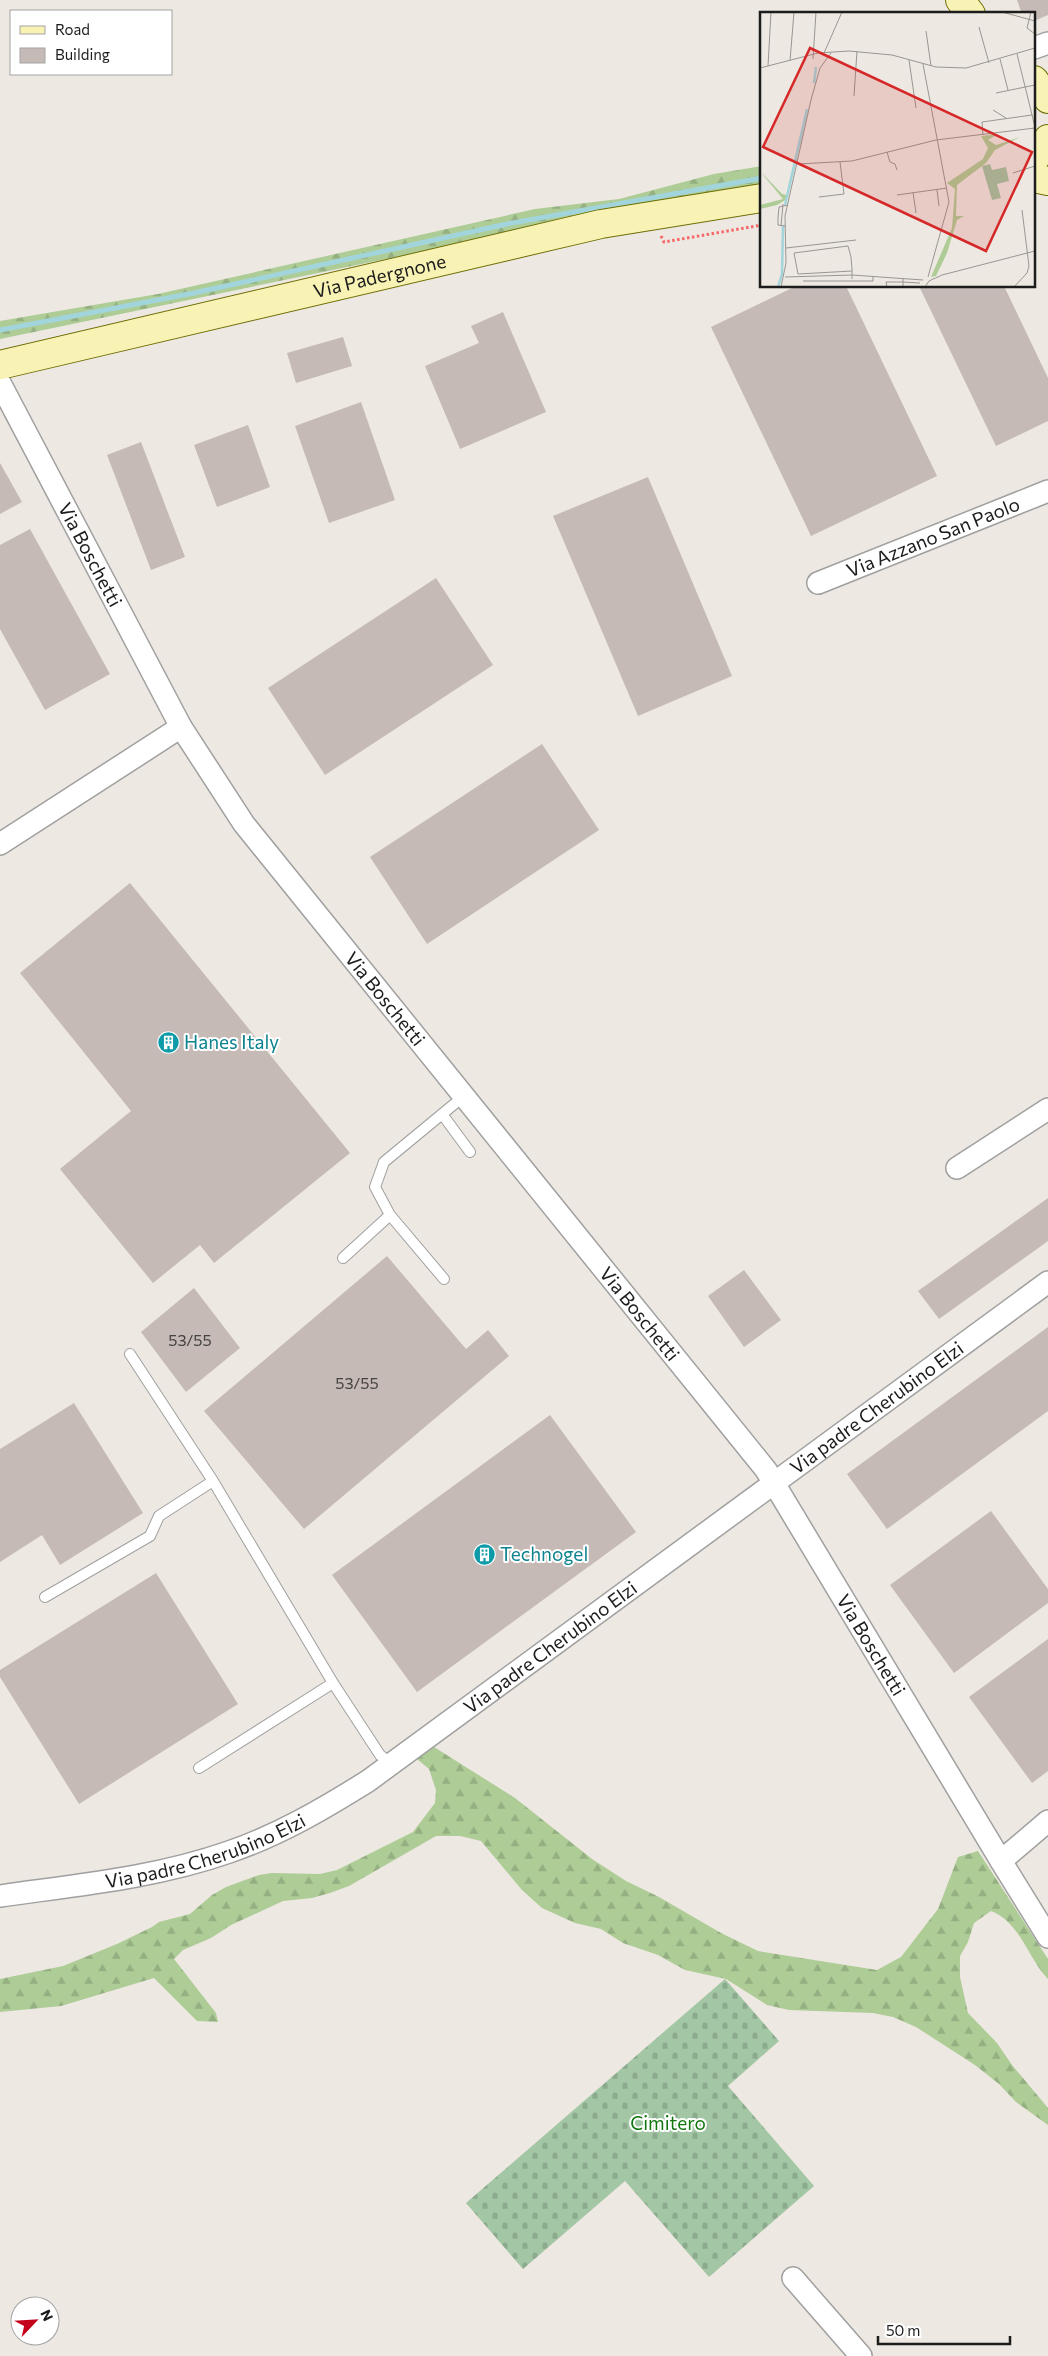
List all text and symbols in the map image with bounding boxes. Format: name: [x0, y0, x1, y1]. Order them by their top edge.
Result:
legend: [10, 10, 172, 75]
inset map: [760, 12, 1036, 288]
text: Road: [55, 20, 90, 38]
text: Building: [55, 45, 110, 63]
street label: Via Padergnone: [311, 249, 448, 302]
street label: Via Azzano San Paolo: [843, 492, 1023, 581]
street label: Via Boschetti: [54, 499, 128, 610]
street label: Via Boschetti: [341, 947, 430, 1050]
building icon: Hanes Italy: [156, 1030, 180, 1054]
place label: Hanes Italy: [184, 1030, 279, 1053]
street label: Via Boschetti: [595, 1262, 685, 1365]
house number: 53/55: [168, 1330, 212, 1349]
street label: Via padre Cherubino Elzi: [785, 1336, 968, 1478]
house number: 53/55: [335, 1373, 379, 1392]
building icon: Technogel: [472, 1542, 496, 1566]
place label: Technogel: [500, 1542, 588, 1565]
street label: Via padre Cherubino Elzi: [459, 1576, 641, 1718]
street label: Via Boschetti: [832, 1590, 911, 1700]
street label: Via padre Cherubino Elzi: [103, 1808, 309, 1892]
park label: Cimitero: [630, 2111, 706, 2134]
north arrow: [10, 2296, 60, 2346]
text: N: [37, 2307, 57, 2324]
scale bar: [878, 2314, 1010, 2346]
text: 50 m: [886, 2321, 920, 2339]

